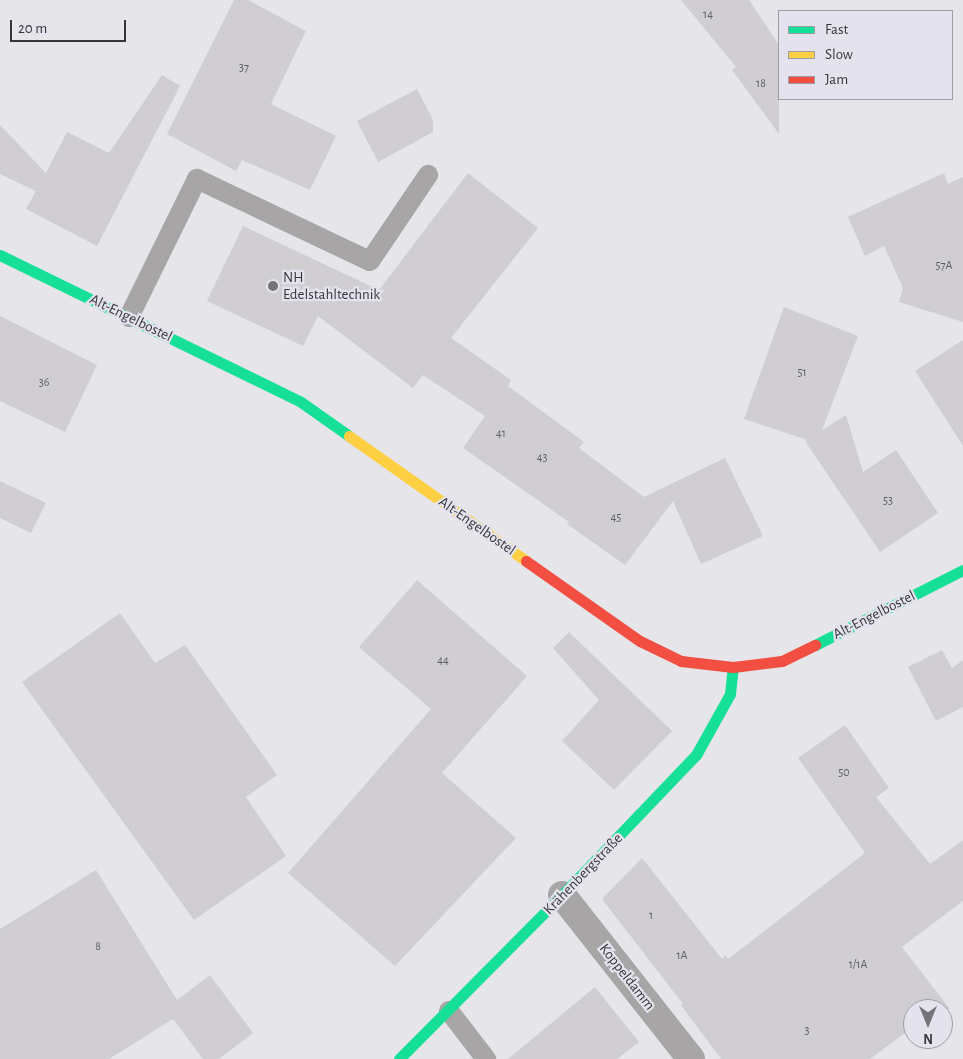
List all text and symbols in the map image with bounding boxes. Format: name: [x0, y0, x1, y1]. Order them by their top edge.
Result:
house number: 14: [703, 8, 713, 22]
scale bar: [12, 10, 129, 42]
legend: [778, 10, 953, 100]
text: 20 m: [18, 21, 47, 36]
text: Fast: [825, 22, 848, 37]
text: Slow: [825, 47, 853, 62]
house number: 37: [239, 61, 249, 75]
text: Jam: [825, 72, 848, 87]
house number: 18: [756, 77, 766, 91]
house number: 57A: [936, 259, 952, 273]
place label: NH Edelstahltechnik: [283, 268, 380, 303]
marker: NH Edelstahltechnik: [267, 280, 279, 292]
street label: Alt-Engelbostel: [87, 290, 175, 346]
house number: 51: [797, 366, 807, 380]
house number: 36: [39, 376, 49, 390]
house number: 41: [496, 427, 506, 441]
house number: 43: [537, 451, 547, 465]
street label: Alt-Engelbostel: [435, 493, 519, 559]
house number: 53: [883, 494, 893, 508]
house number: 45: [611, 511, 621, 525]
street label: Alt-Engelbostel: [830, 587, 918, 643]
house number: 44: [437, 654, 449, 668]
house number: 50: [838, 766, 850, 780]
street label: Krähenbergstraße: [540, 830, 626, 918]
house number: 1: [649, 909, 653, 923]
house number: 8: [95, 940, 101, 954]
street label: Koppeldamm: [595, 940, 659, 1014]
house number: 1A: [676, 949, 688, 963]
house number: 1/1A: [849, 958, 867, 972]
north arrow: [903, 999, 953, 1049]
house number: 3: [805, 1024, 809, 1038]
text: N: [923, 1031, 933, 1045]

